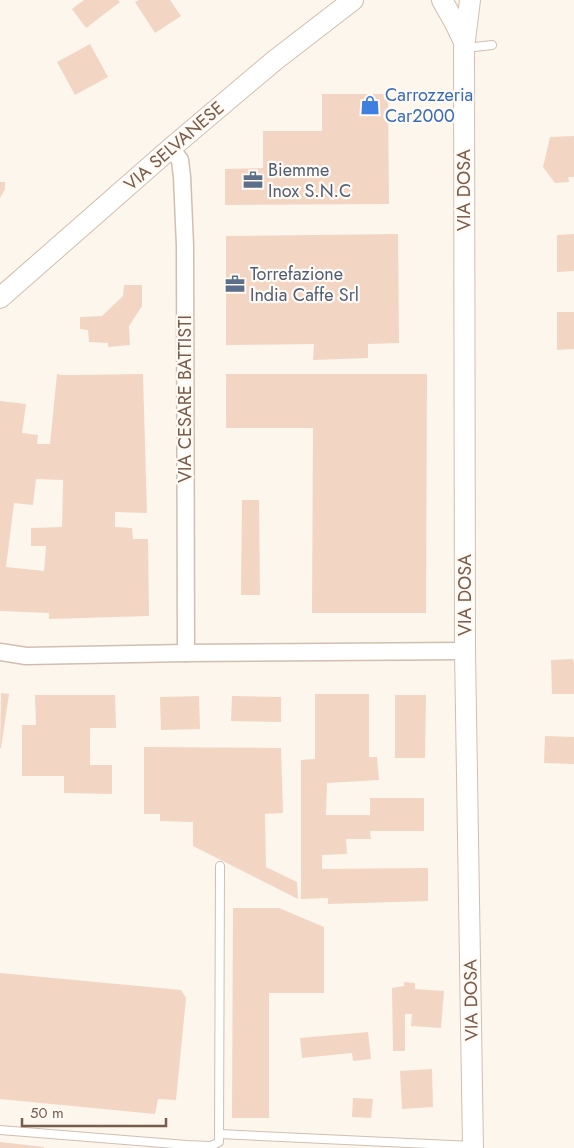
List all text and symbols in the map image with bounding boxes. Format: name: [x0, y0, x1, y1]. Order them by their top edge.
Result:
place label: Carrozzeria Car2000: [385, 82, 473, 129]
shop icon: Carrozzeria Car2000: [359, 94, 381, 116]
street label: VIA SELVANESE: [118, 95, 230, 197]
street label: VIA DOSA: [451, 149, 477, 231]
place label: Biemme Inox S.N.C: [268, 157, 351, 204]
office icon: Biemme Inox S.N.C: [242, 169, 264, 191]
place label: Torrefazione India Caffe Srl: [250, 261, 359, 308]
office icon: Torrefazione India Caffe Srl: [224, 273, 246, 295]
street label: VIA CESARE BATTISTI: [172, 315, 198, 483]
street label: VIA DOSA: [452, 554, 478, 636]
street label: VIA DOSA: [457, 959, 485, 1041]
scale bar: [22, 1096, 166, 1128]
text: 50 m: [30, 1102, 64, 1124]

